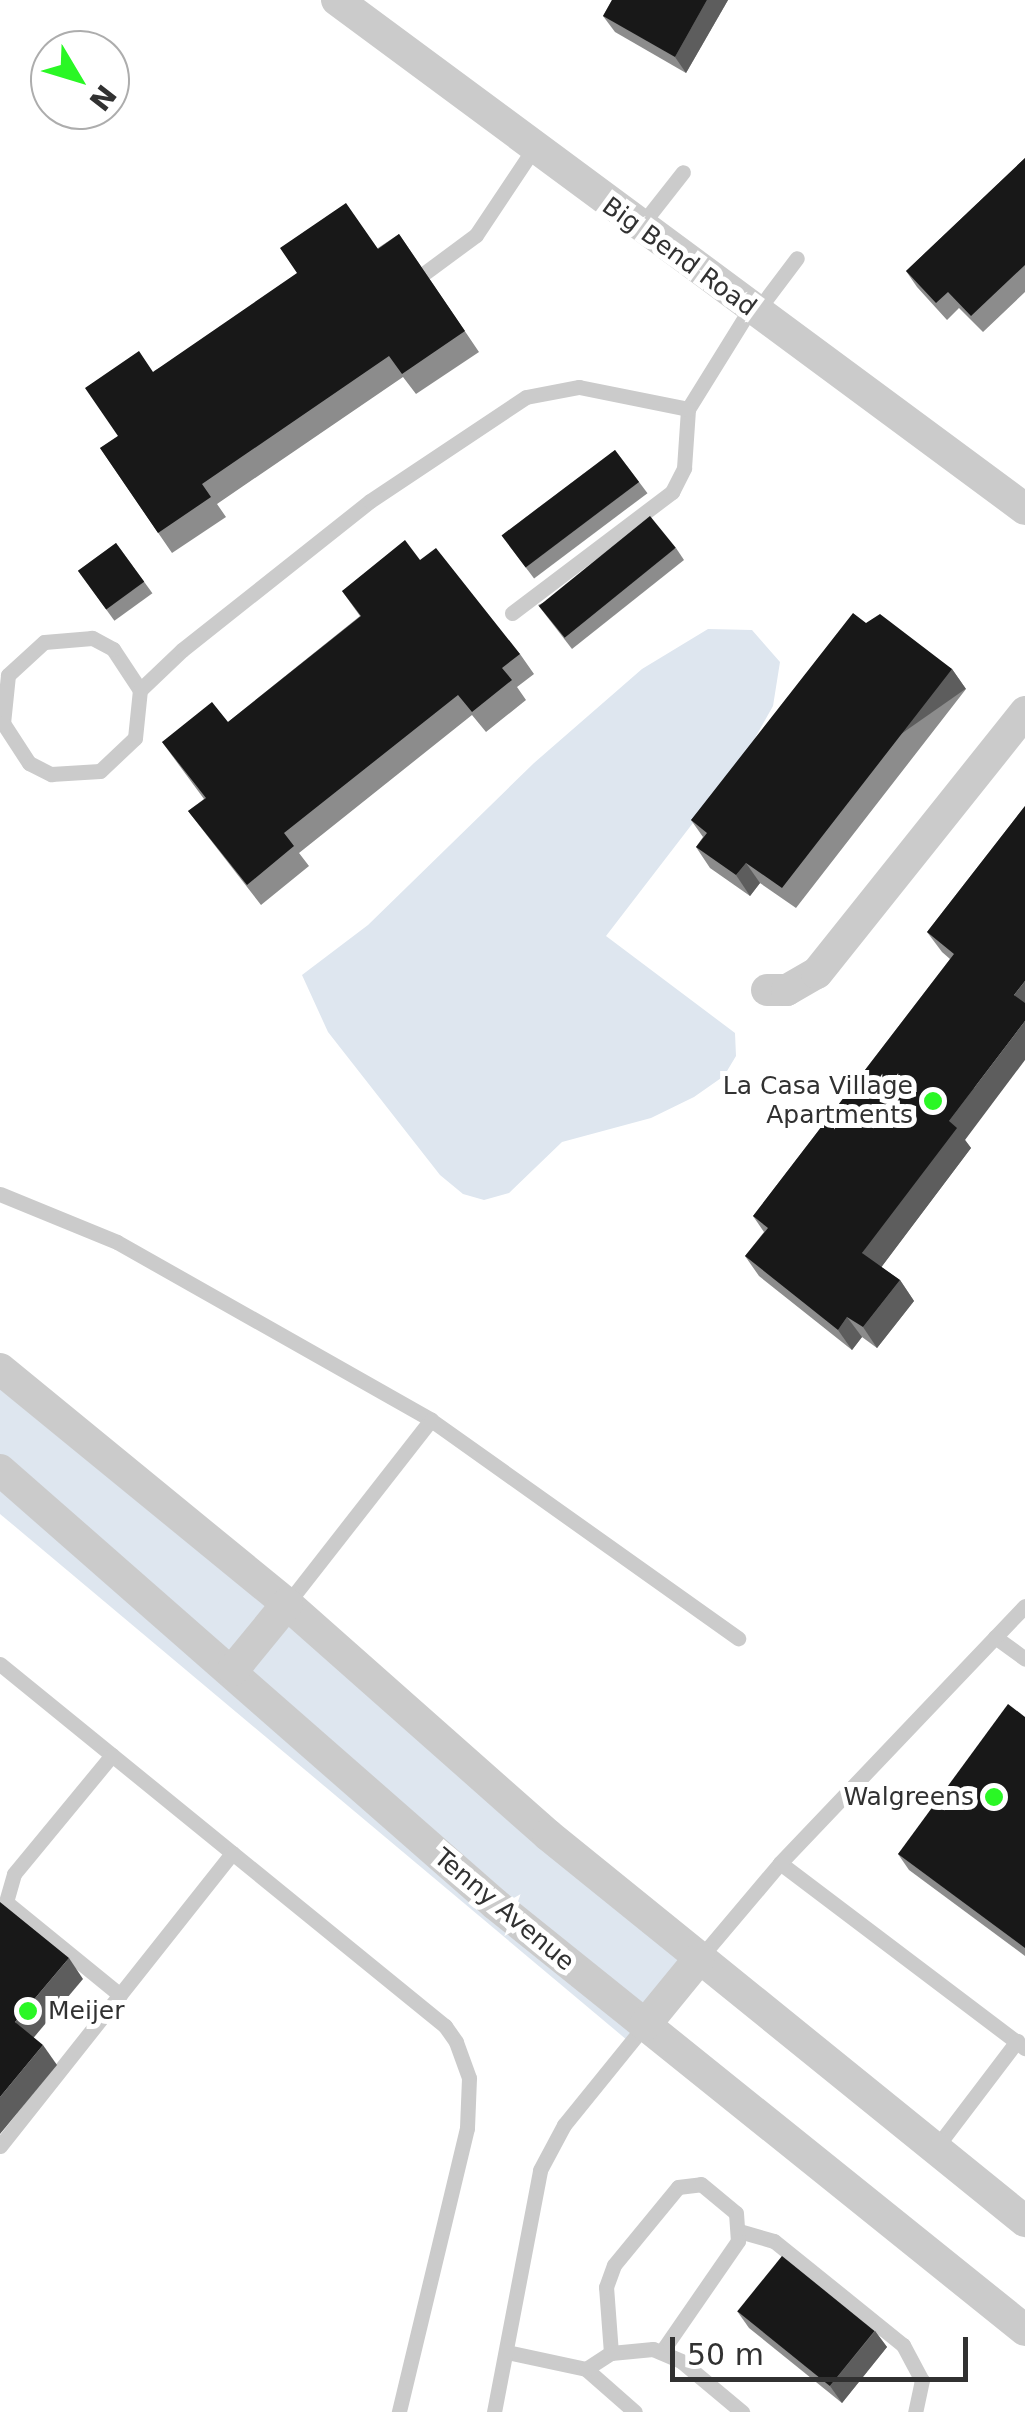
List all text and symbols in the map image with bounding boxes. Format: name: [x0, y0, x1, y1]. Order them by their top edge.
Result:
north arrow: [30, 30, 130, 130]
text: N: [82, 78, 123, 117]
street label: Big Bend Road: [596, 191, 762, 323]
place label: La Casa Village Apartments: [723, 1072, 913, 1131]
marker: La Casa Village Apartments: [922, 1090, 944, 1112]
place label: Walgreens: [843, 1782, 974, 1812]
marker: Walgreens: [983, 1786, 1005, 1808]
street label: Tenny Avenue: [428, 1843, 580, 1977]
place label: Meijer: [48, 1996, 125, 2026]
marker: Meijer: [17, 2000, 39, 2022]
scale bar: [675, 2317, 972, 2379]
text: 50 m: [687, 2337, 764, 2372]

